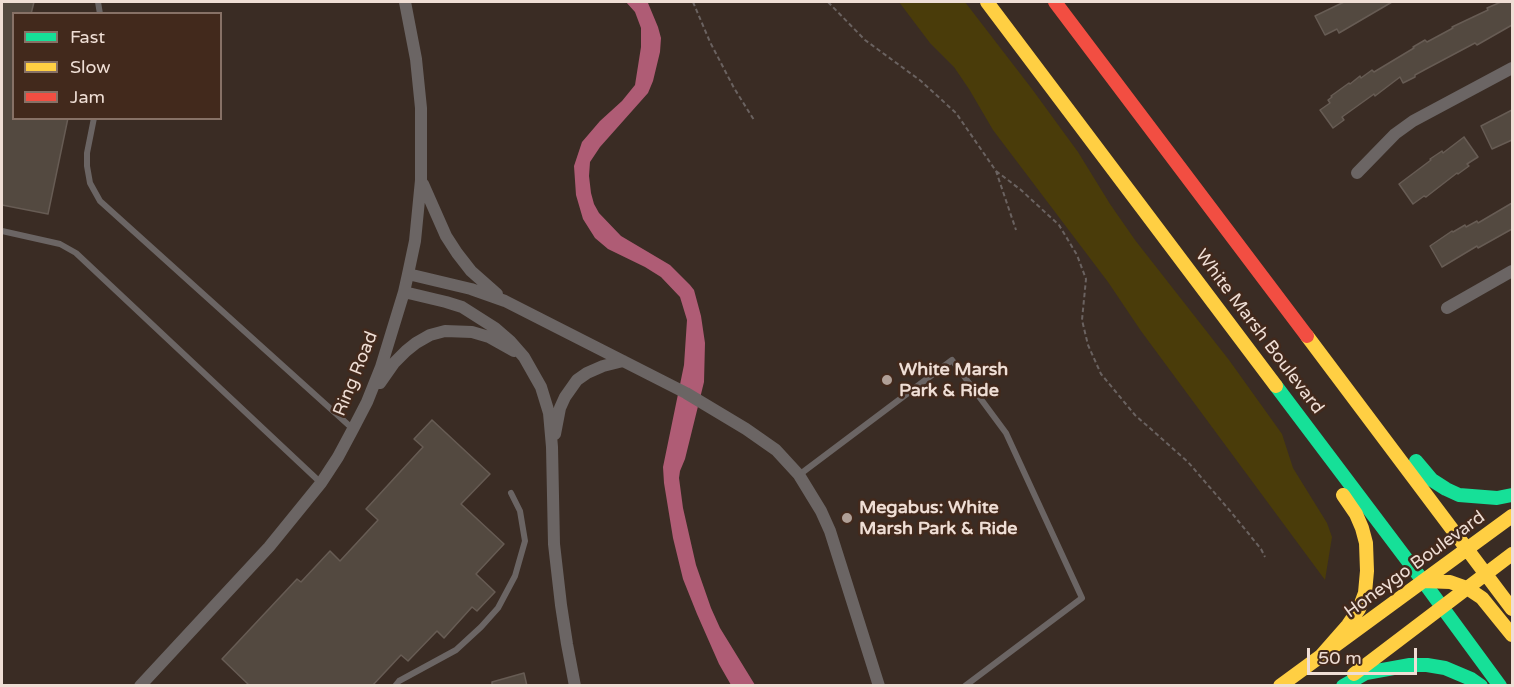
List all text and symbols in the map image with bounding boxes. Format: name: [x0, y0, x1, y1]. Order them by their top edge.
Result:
legend: [12, 12, 222, 120]
text: Fast: [70, 26, 105, 48]
text: Slow: [70, 56, 111, 78]
text: Jam: [70, 86, 105, 108]
street label: White Marsh Boulevard: [1190, 246, 1328, 418]
street label: Ring Road: [329, 328, 383, 420]
place label: White Marsh Park & Ride: [899, 359, 1008, 401]
marker: White Marsh Park & Ride: [880, 373, 894, 387]
place label: Megabus: White Marsh Park & Ride: [859, 497, 1018, 540]
street label: Honeygo Boulevard: [1341, 507, 1489, 623]
marker: Megabus: White Marsh Park & Ride: [840, 511, 854, 525]
scale bar: [1310, 636, 1420, 674]
text: 50 m: [1318, 647, 1362, 669]

